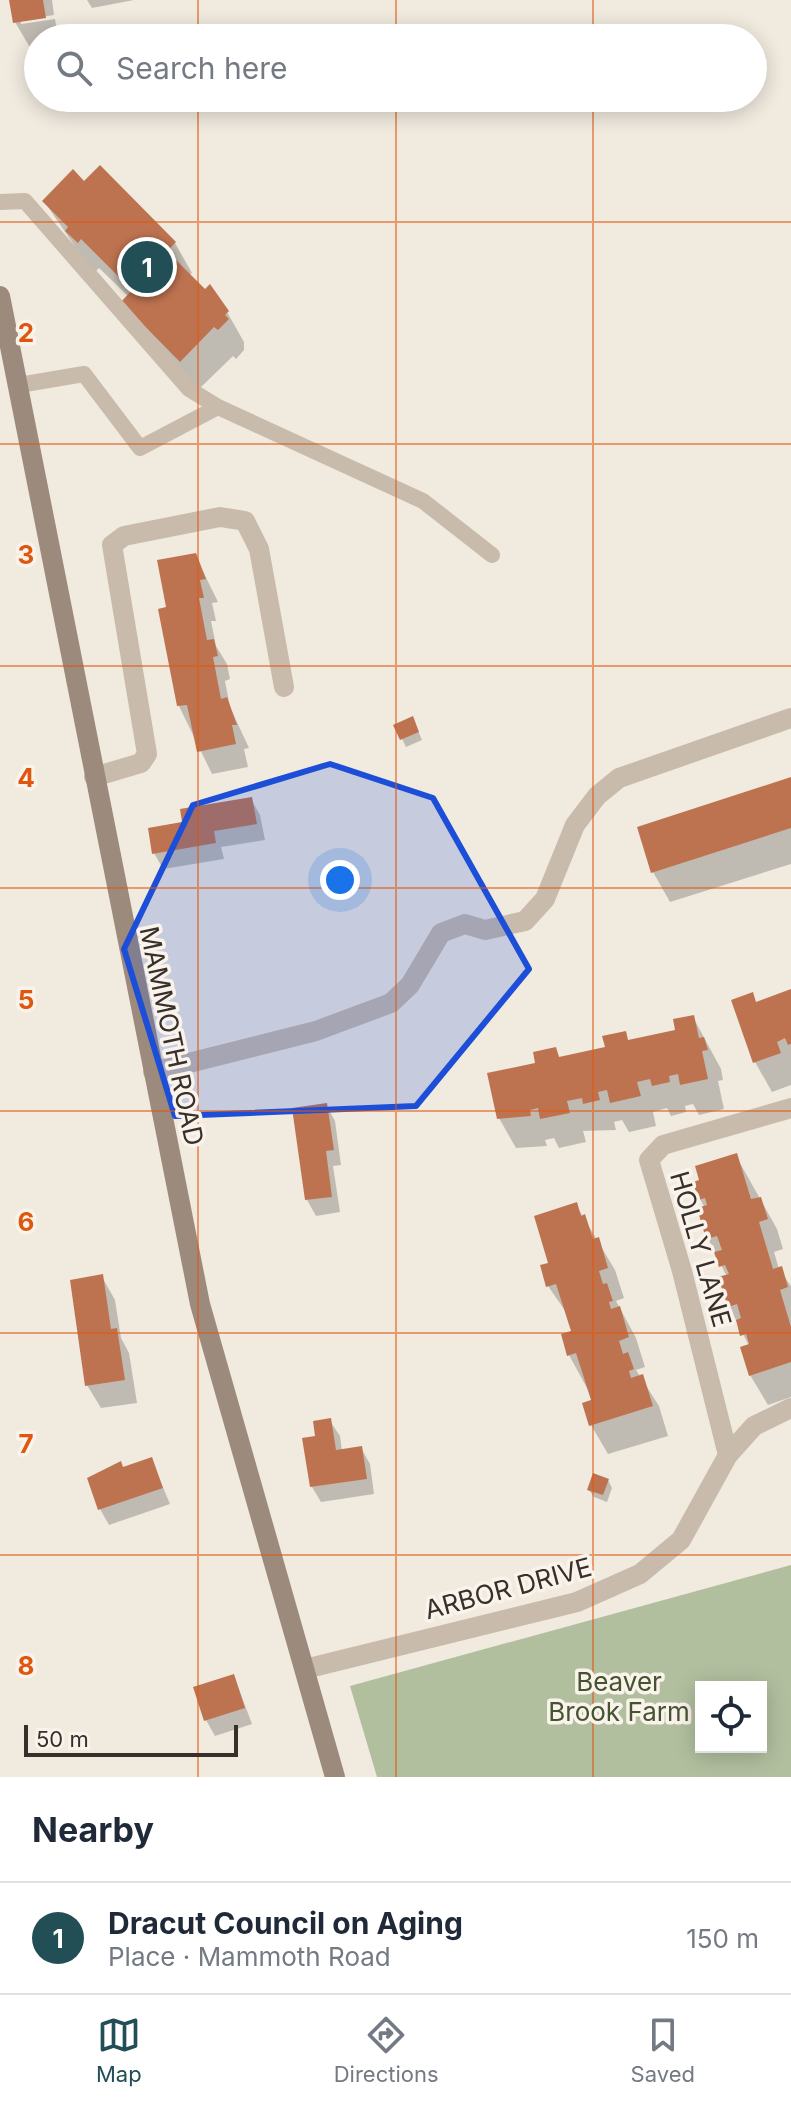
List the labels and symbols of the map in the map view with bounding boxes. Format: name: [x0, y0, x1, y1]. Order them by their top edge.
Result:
pin: 1: [121, 237, 173, 297]
text: 2: [18, 317, 34, 348]
text: 3: [18, 539, 34, 570]
text: 4: [17, 762, 35, 793]
your location: [320, 860, 360, 900]
street label: MAMMOTH ROAD: [134, 924, 210, 1148]
text: 5: [18, 984, 34, 1015]
street label: HOLLY LANE: [664, 1168, 738, 1330]
text: 6: [18, 1206, 34, 1237]
text: 7: [18, 1428, 34, 1459]
street label: ARBOR DRIVE: [421, 1551, 595, 1625]
text: 8: [18, 1650, 34, 1681]
park label: Beaver Brook Farm: [548, 1666, 690, 1727]
scale bar: [24, 1721, 238, 1757]

